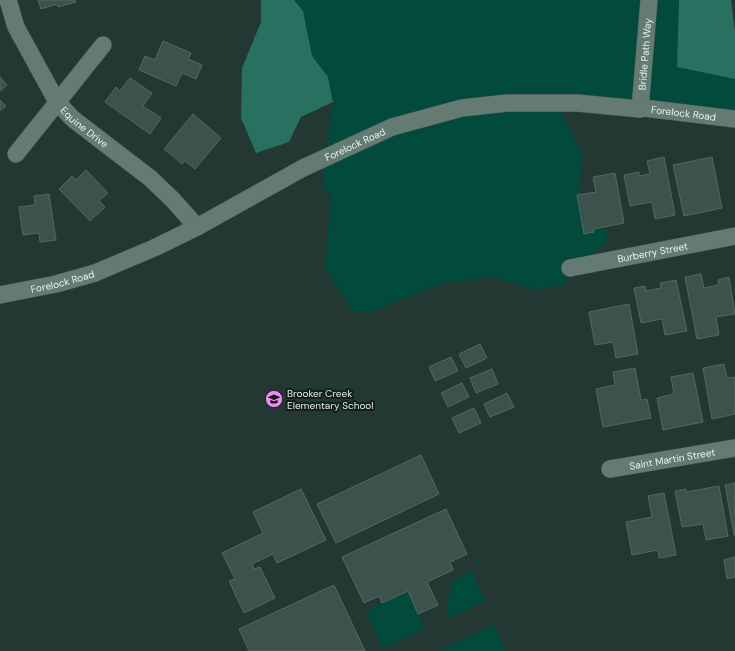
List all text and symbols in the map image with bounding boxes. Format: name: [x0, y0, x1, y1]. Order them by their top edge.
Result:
street label: Bridle Path Way: [635, 17, 654, 91]
street label: Forelock Road: [651, 102, 717, 123]
street label: Equine Drive: [58, 104, 111, 150]
street label: Forelock Road: [323, 125, 387, 164]
street label: Burberry Street: [616, 239, 689, 265]
street label: Forelock Road: [30, 267, 96, 295]
place label: Brooker Creek Elementary School: [287, 387, 374, 412]
school or university icon: Brooker Creek Elementary School: [264, 389, 284, 409]
street label: Saint Martin Street: [628, 445, 716, 472]

